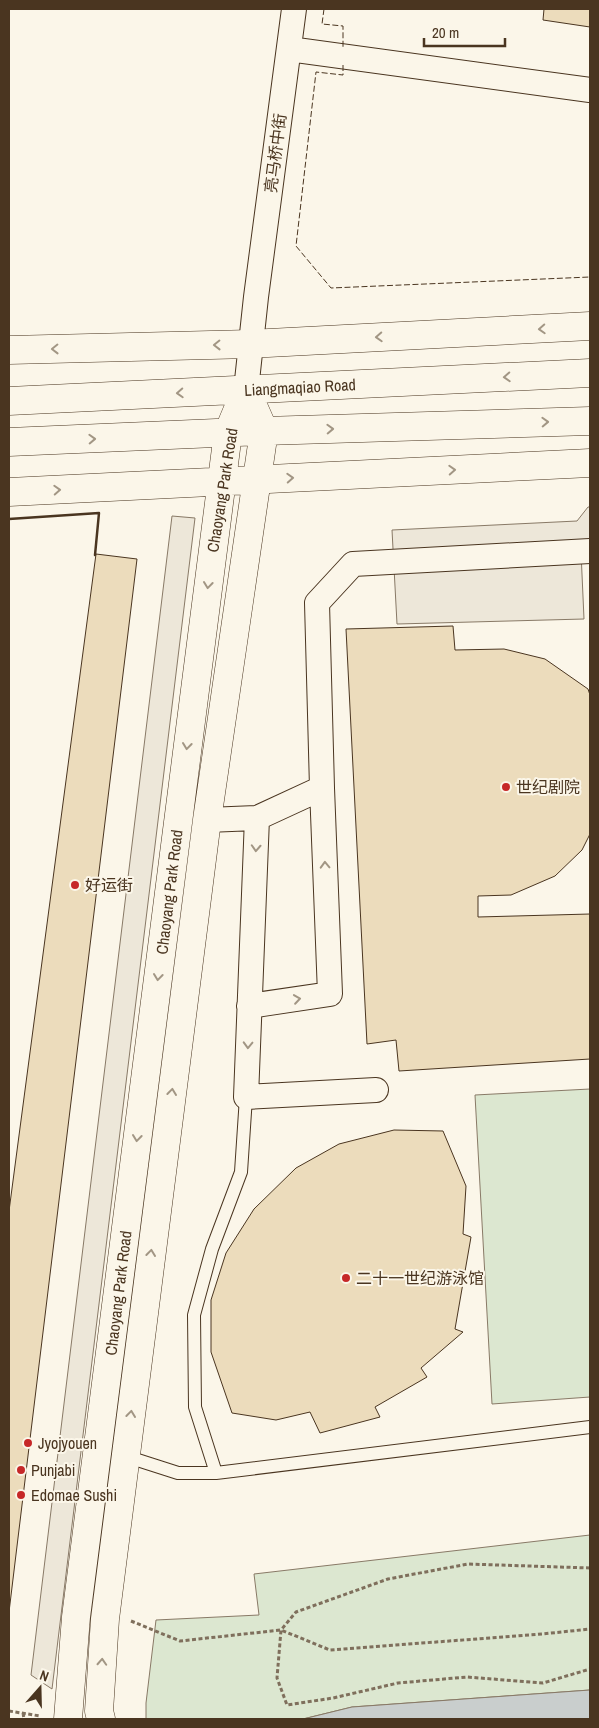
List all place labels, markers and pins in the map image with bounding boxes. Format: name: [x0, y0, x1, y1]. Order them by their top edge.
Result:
place label: 世纪剧院: [516, 776, 580, 798]
marker: 世纪剧院: [500, 781, 512, 793]
place label: 好运街: [85, 874, 133, 896]
marker: 好运街: [69, 879, 81, 891]
place label: 二十一世纪游泳馆: [356, 1267, 484, 1289]
marker: 二十一世纪游泳馆: [340, 1272, 352, 1284]
place label: Jyojyouen: [38, 1432, 97, 1454]
marker: Jyojyouen: [22, 1437, 34, 1449]
place label: Punjabi: [31, 1459, 76, 1481]
marker: Punjabi: [15, 1464, 27, 1476]
place label: Edomae Sushi: [31, 1484, 117, 1506]
marker: Edomae Sushi: [15, 1489, 27, 1501]

